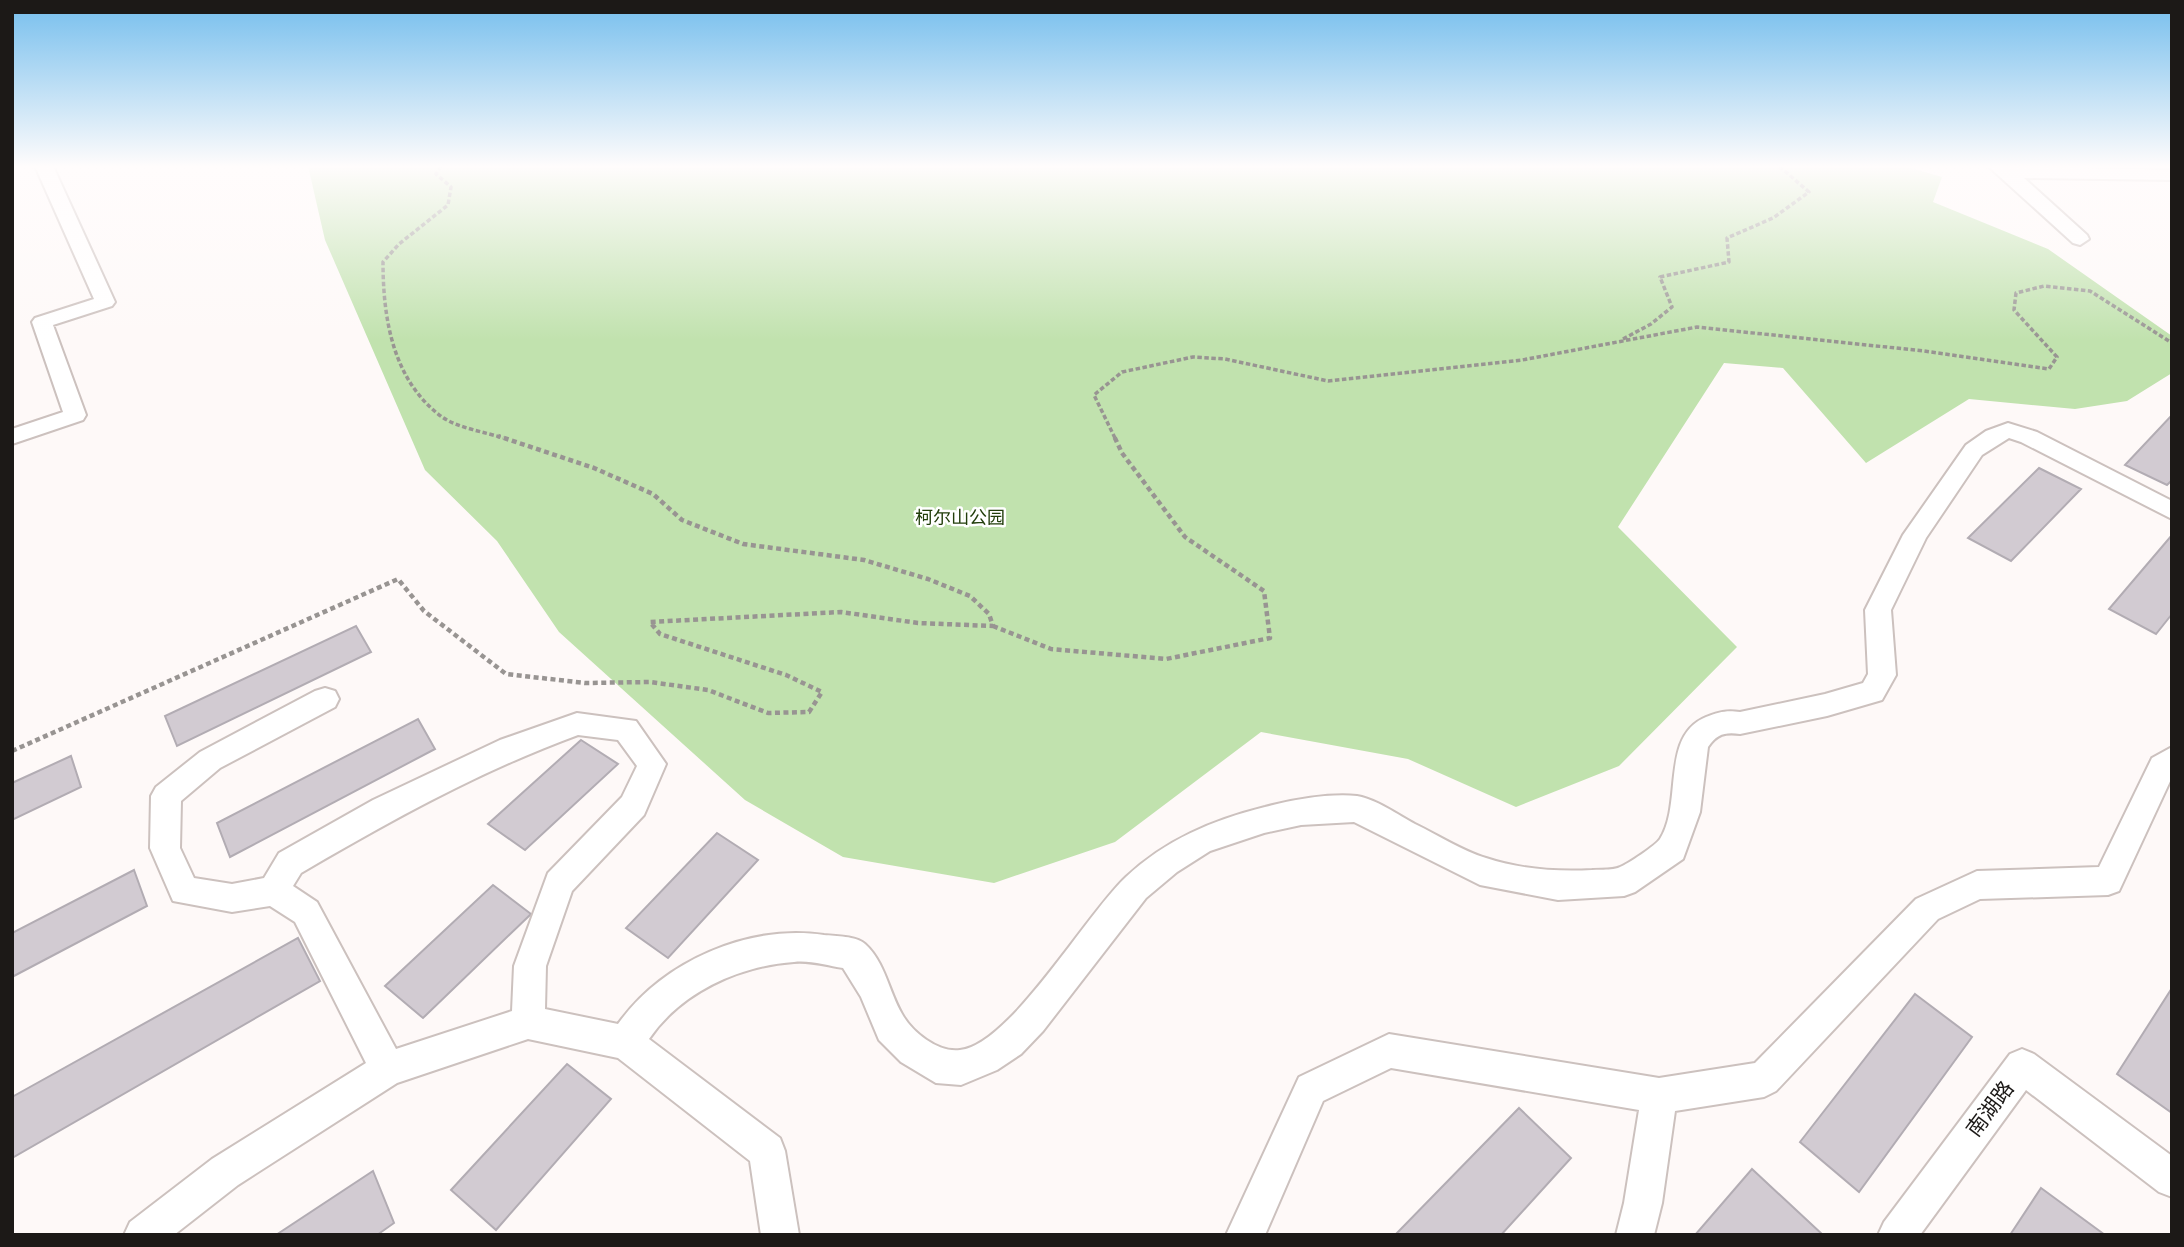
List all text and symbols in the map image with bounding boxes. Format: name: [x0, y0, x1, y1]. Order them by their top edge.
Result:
park label: 柯尔山公园: [915, 507, 1005, 529]
street label: 南湖路: [1961, 1076, 2019, 1141]

